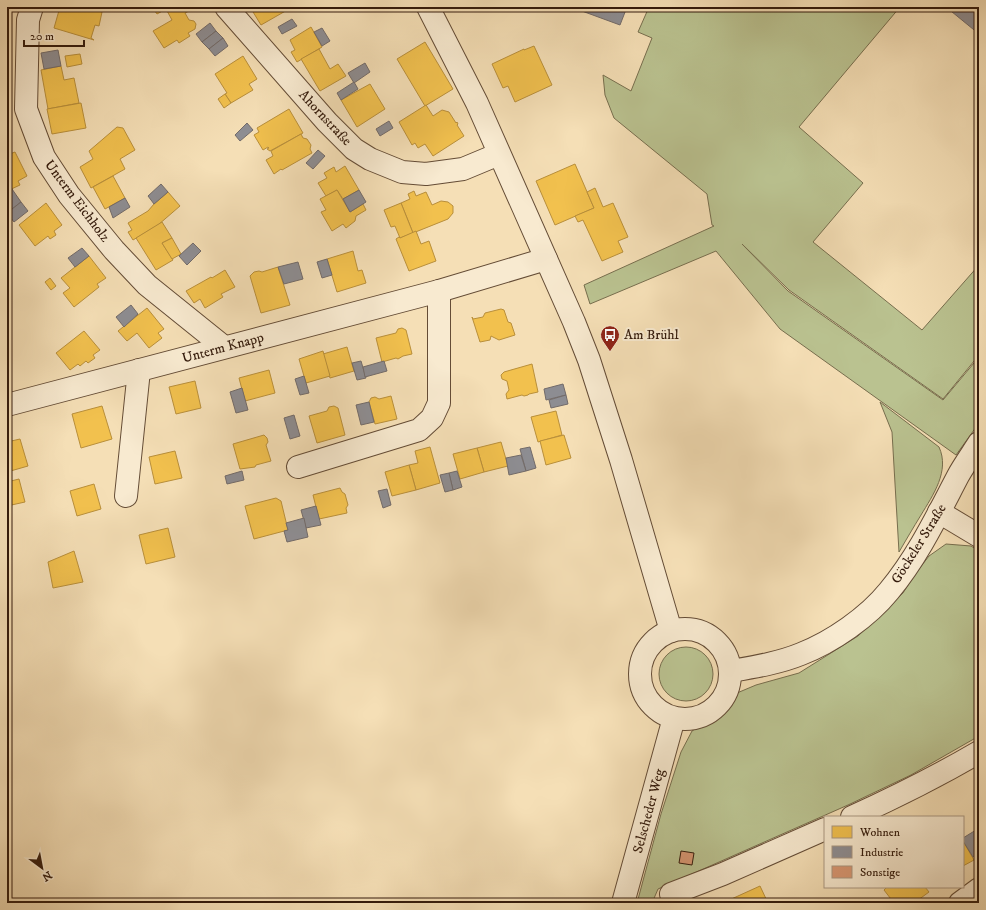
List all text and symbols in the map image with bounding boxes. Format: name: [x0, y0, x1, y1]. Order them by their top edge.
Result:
scale bar: [24, 22, 84, 48]
text: 20 m: [30, 29, 54, 44]
street label: Ahornstraße: [295, 86, 356, 150]
street label: Unterm Eichholz: [40, 156, 114, 246]
bus stop icon: Am Brühl: [599, 324, 621, 352]
place label: Am Brühl: [624, 326, 680, 344]
street label: Unterm Knapp: [180, 328, 266, 368]
street label: Göckeler Straße: [887, 501, 951, 587]
street label: Selscheder Weg: [629, 767, 669, 855]
legend: [824, 816, 964, 888]
text: Wohnen: [859, 825, 901, 840]
text: Industrie: [860, 845, 903, 860]
north arrow: [22, 848, 62, 888]
text: Sonstige: [860, 865, 900, 880]
text: N: [39, 867, 54, 884]

